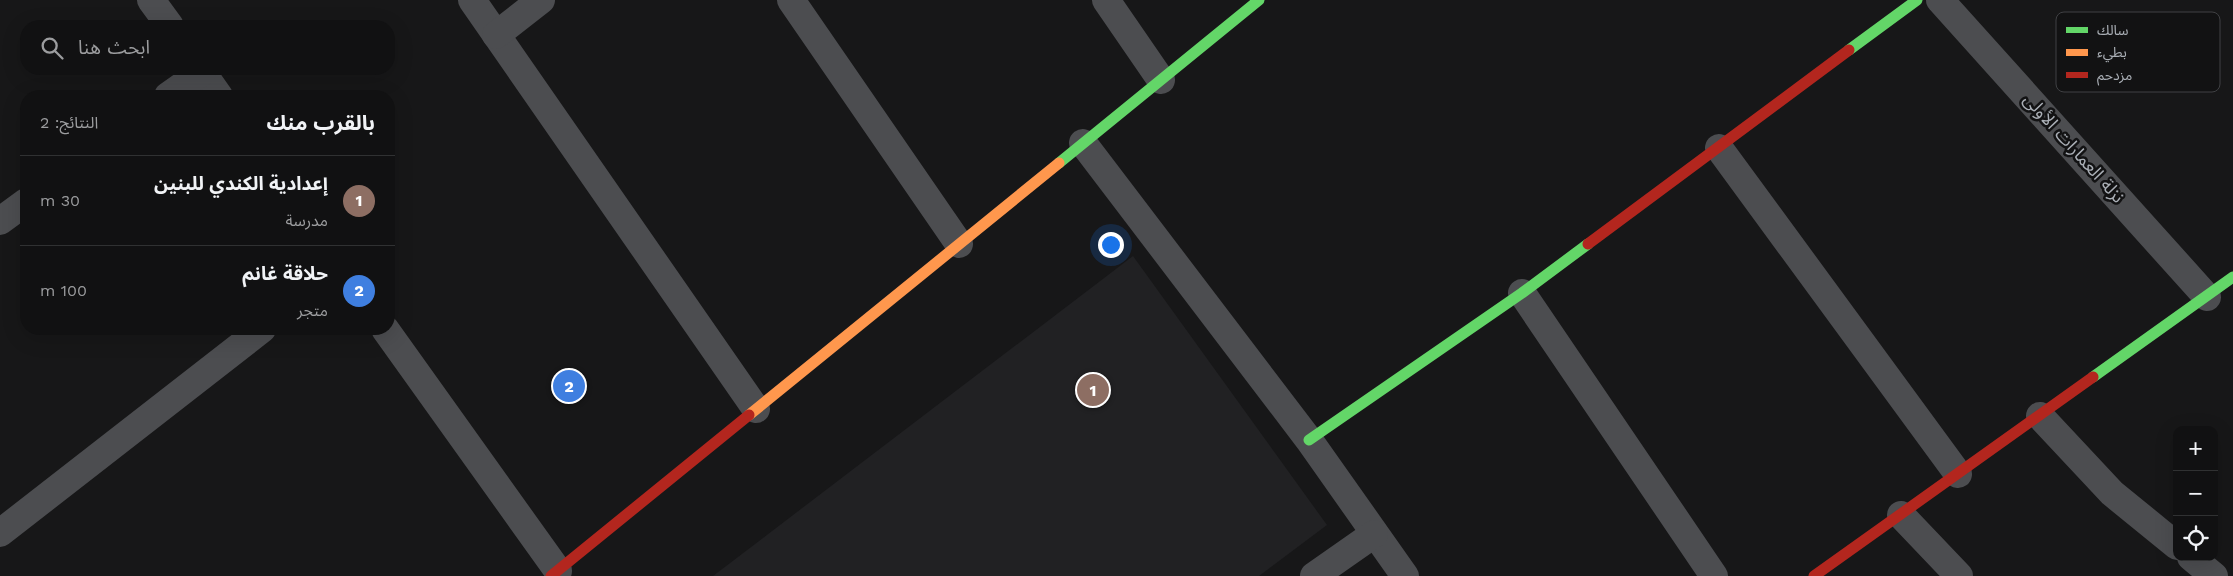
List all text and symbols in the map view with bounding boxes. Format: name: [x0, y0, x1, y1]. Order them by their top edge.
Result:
legend: [2056, 12, 2220, 92]
search box: [20, 20, 395, 75]
text: سالك: [2097, 22, 2129, 38]
icon: search: [38, 34, 66, 62]
text: ابحث هنا: [78, 36, 150, 59]
text: بطيء: [2097, 44, 2127, 63]
text: مزدحم: [2097, 67, 2132, 86]
street label: نزلة العمارات الأولى: [2019, 89, 2129, 207]
text: بالقرب منك: [267, 110, 375, 135]
text: النتائج: 2: [40, 113, 98, 132]
text: إعدادية الكندي للبنين: [154, 172, 328, 195]
text: 30 m: [40, 191, 80, 210]
text: 1: [356, 191, 362, 210]
text: مدرسة: [285, 211, 328, 230]
your location: [1098, 232, 1124, 258]
text: حلاقة غانم: [242, 262, 328, 285]
text: 100 m: [40, 281, 87, 300]
text: 2: [354, 281, 364, 300]
text: متجر: [297, 301, 328, 320]
pin: 2: [553, 367, 585, 405]
pin: 1: [1077, 371, 1109, 409]
map controls: [2173, 426, 2218, 561]
button: +: [2173, 426, 2218, 471]
button: −: [2173, 471, 2218, 516]
button: locate: [2173, 516, 2218, 561]

